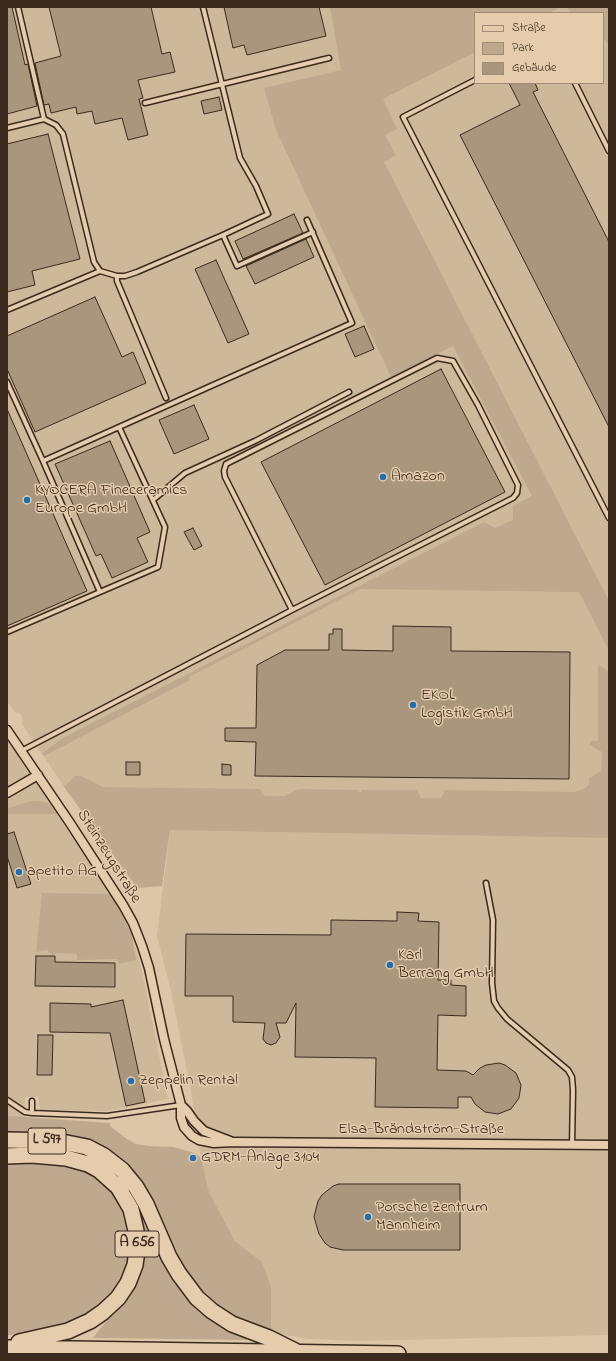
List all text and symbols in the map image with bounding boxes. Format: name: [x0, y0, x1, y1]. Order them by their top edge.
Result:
legend: [474, 12, 604, 84]
text: Straße: [512, 19, 546, 37]
text: Park: [512, 39, 534, 57]
text: Gebäude: [512, 59, 556, 77]
place label: Amazon: [391, 467, 445, 487]
marker: Amazon: [378, 472, 388, 482]
place label: KYOCERA Fineceramics Europe GmbH: [35, 481, 187, 519]
marker: KYOCERA Fineceramics Europe GmbH: [22, 495, 32, 505]
place label: EKOL Logistik GmbH: [421, 686, 513, 724]
marker: EKOL Logistik GmbH: [408, 700, 418, 710]
street label: Steinzeugstraße: [72, 807, 144, 907]
place label: apetito AG: [27, 862, 97, 882]
marker: apetito AG: [14, 867, 24, 877]
place label: Karl Berrang GmbH: [398, 946, 494, 984]
marker: Karl Berrang GmbH: [385, 960, 395, 970]
place label: Zeppelin Rental: [139, 1071, 238, 1091]
marker: Zeppelin Rental: [126, 1076, 136, 1086]
street label: Elsa-Brändström-Straße: [338, 1120, 504, 1140]
road number: L 597: [28, 1128, 66, 1154]
place label: GDRM-Anlage 3104: [201, 1148, 319, 1168]
marker: GDRM-Anlage 3104: [188, 1153, 198, 1163]
place label: Porsche Zentrum Mannheim: [376, 1198, 488, 1236]
marker: Porsche Zentrum Mannheim: [363, 1212, 373, 1222]
road number: A 656: [115, 1231, 159, 1257]

